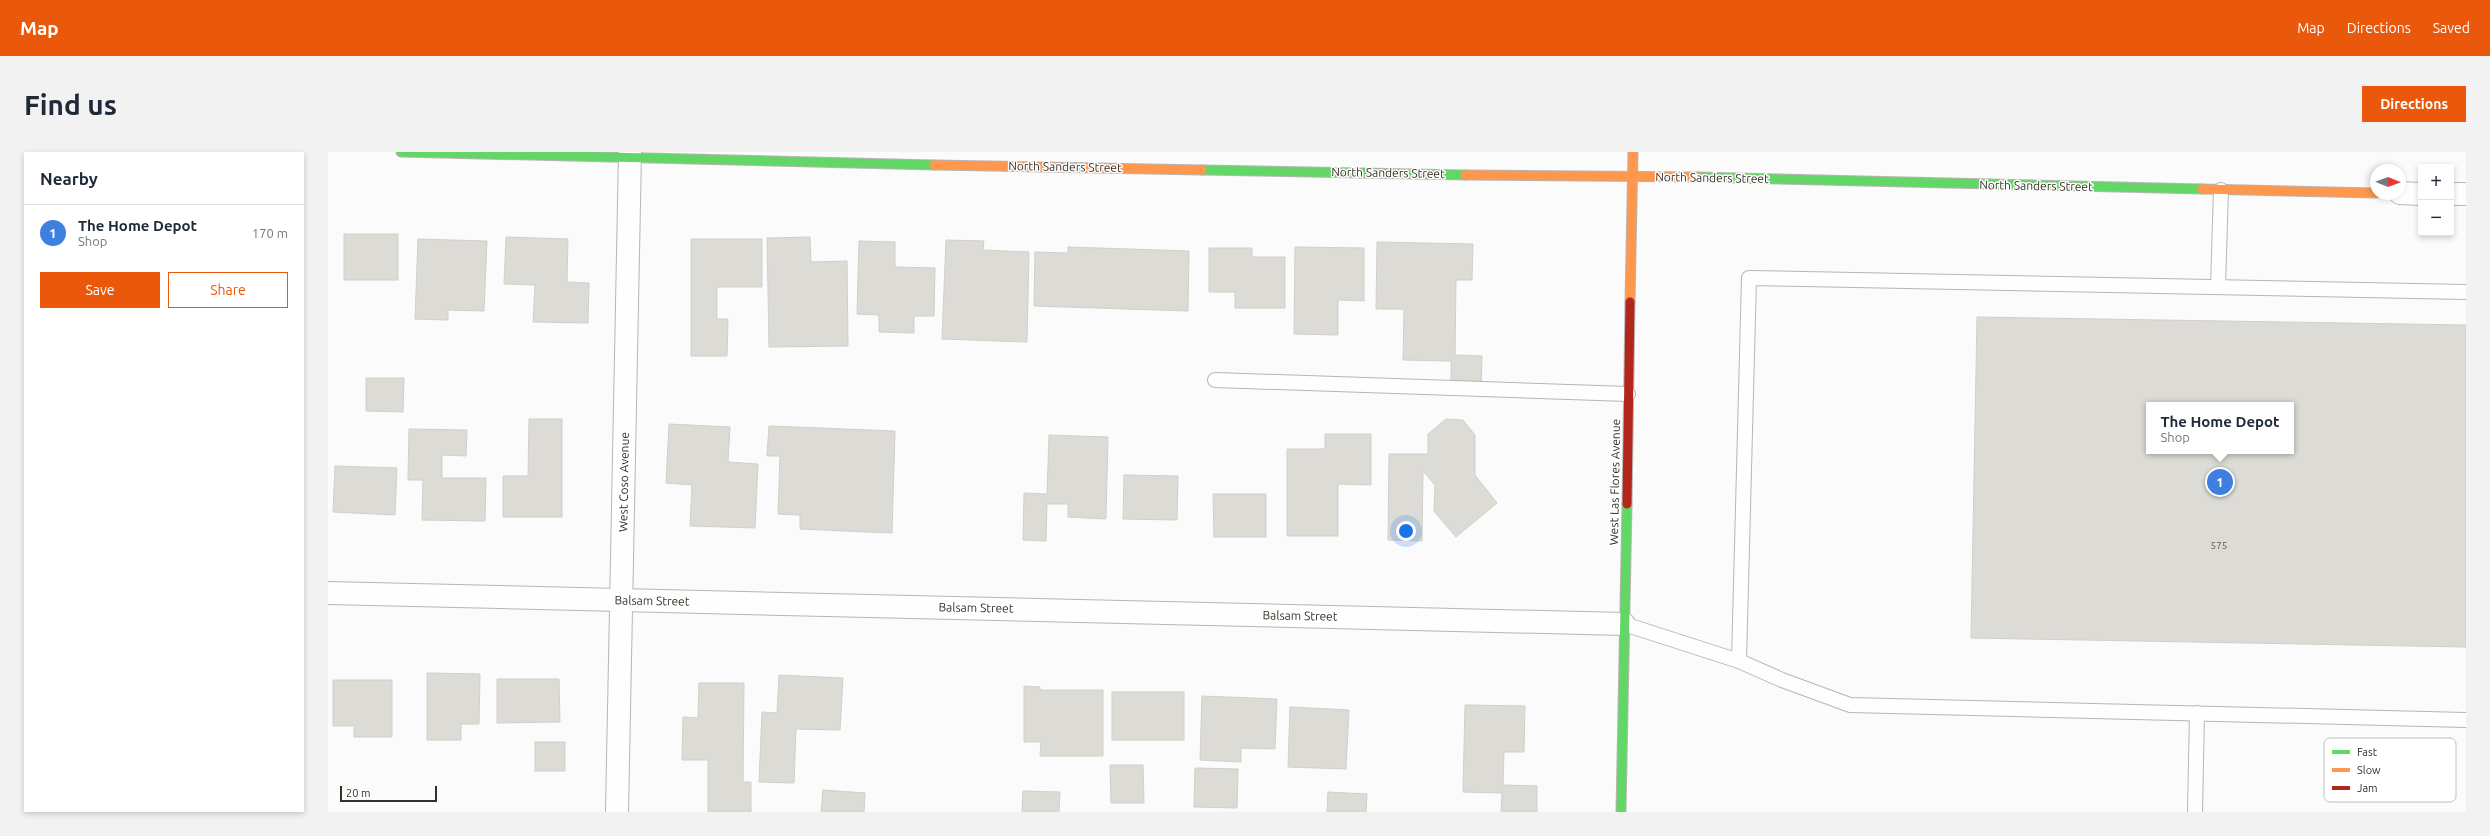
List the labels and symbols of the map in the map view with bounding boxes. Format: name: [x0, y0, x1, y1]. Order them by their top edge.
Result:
street label: North Sanders Street: [1008, 159, 1122, 174]
north arrow: [2370, 164, 2406, 200]
street label: North Sanders Street: [1331, 165, 1445, 180]
street label: North Sanders Street: [1655, 170, 1769, 185]
street label: North Sanders Street: [1979, 178, 2093, 193]
street label: West Las Flores Avenue: [1607, 419, 1622, 545]
street label: West Coso Avenue: [616, 432, 631, 532]
pin: 1: [2207, 467, 2233, 497]
your location: [1396, 521, 1416, 541]
house number: 575: [2211, 540, 2227, 551]
street label: Balsam Street: [614, 593, 690, 608]
street label: Balsam Street: [938, 600, 1014, 615]
street label: Balsam Street: [1262, 608, 1338, 623]
legend: [2324, 738, 2456, 802]
text: Fast: [2357, 746, 2378, 758]
text: Slow: [2357, 764, 2381, 776]
text: Jam: [2357, 782, 2378, 794]
scale bar: [340, 784, 437, 803]

